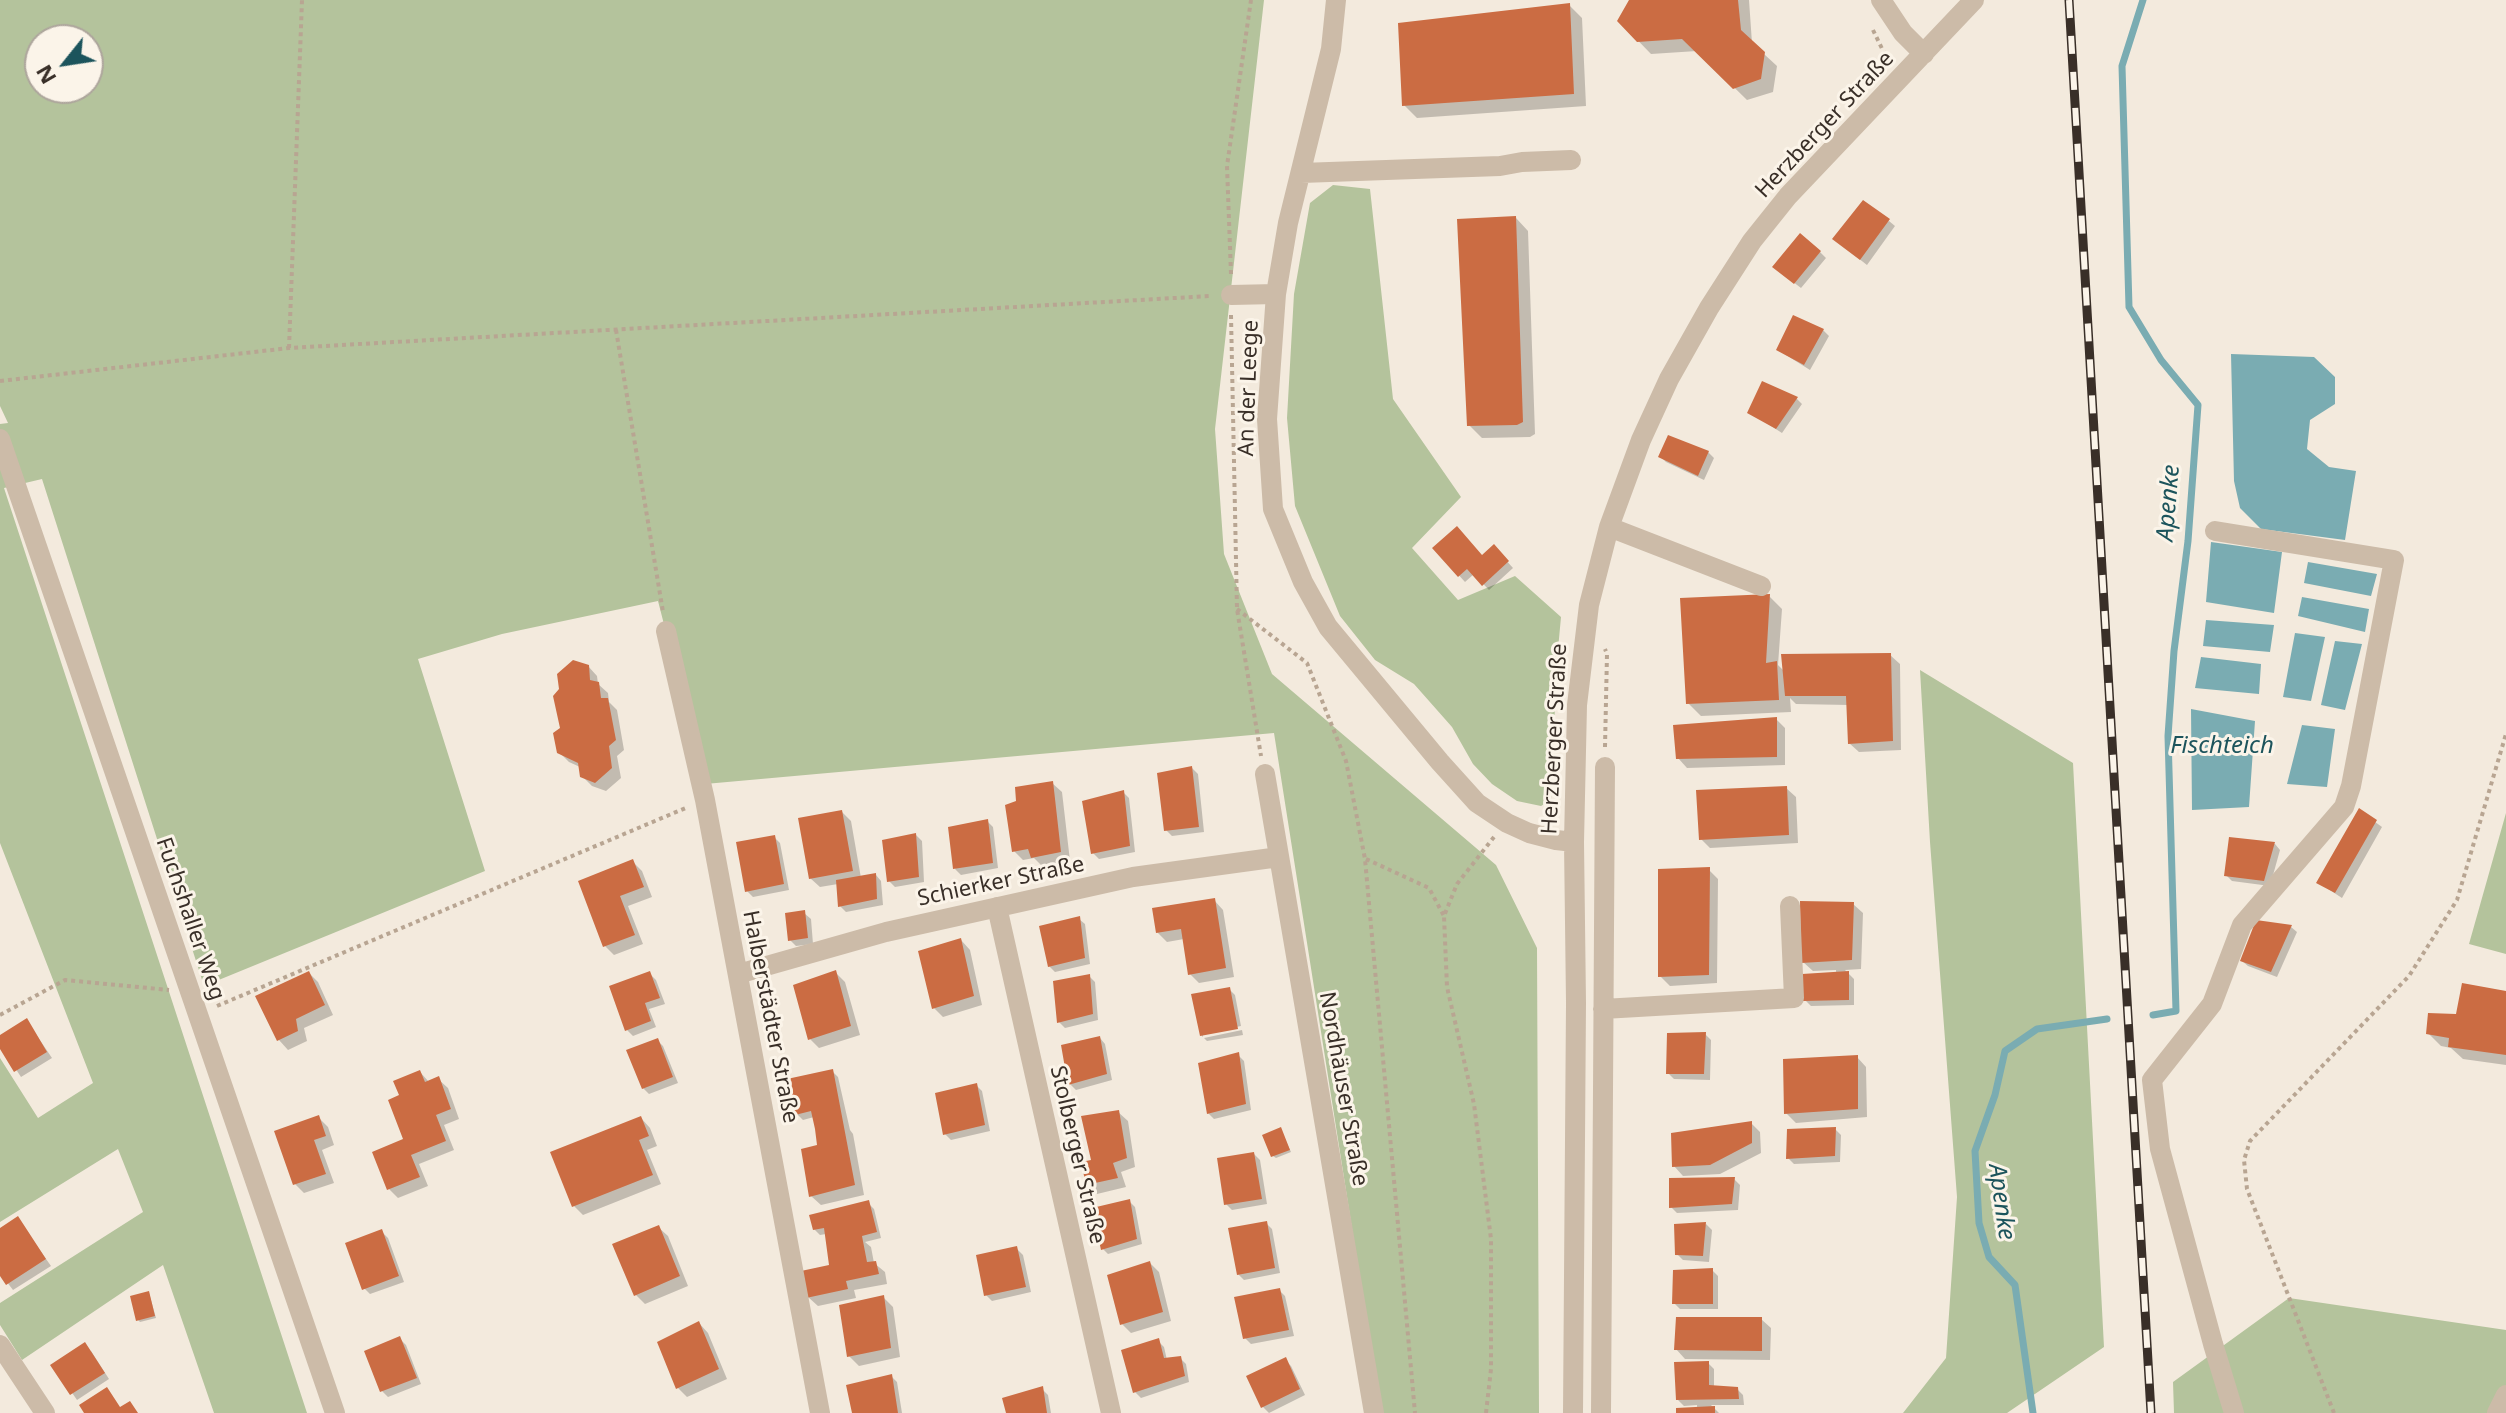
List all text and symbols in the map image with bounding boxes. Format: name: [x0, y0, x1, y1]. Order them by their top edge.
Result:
north arrow: [24, 24, 104, 104]
street label: Herzberger Straße: [1750, 46, 1900, 204]
text: N: [27, 60, 62, 90]
street label: An der Leege: [1233, 319, 1265, 457]
water label: Apenke: [2151, 464, 2187, 542]
street label: Herzberger Straße: [1537, 643, 1573, 835]
water label: Fischteich: [2170, 732, 2274, 760]
street label: Fuchshaller Weg: [150, 834, 230, 1004]
street label: Schierker Straße: [915, 851, 1087, 913]
street label: Halberstädter Straße: [736, 908, 804, 1126]
street label: Nordhäuser Straße: [1313, 990, 1373, 1188]
street label: Stolberger Straße: [1044, 1063, 1110, 1247]
water label: Apenke: [1981, 1162, 2021, 1242]

